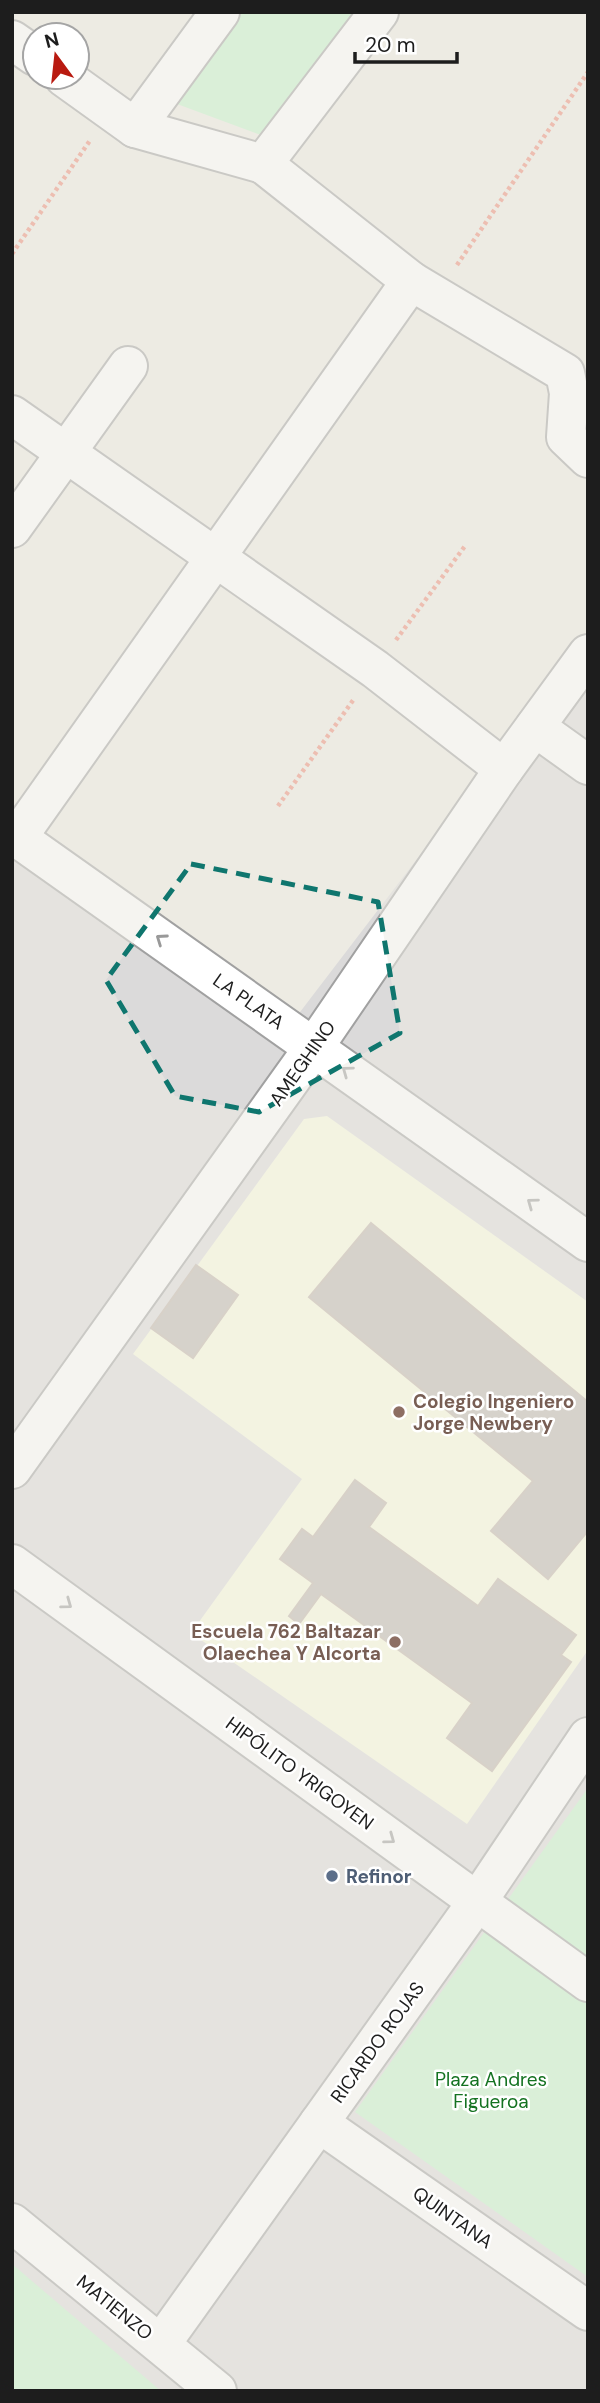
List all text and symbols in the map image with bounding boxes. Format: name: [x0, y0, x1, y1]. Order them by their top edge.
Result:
north arrow: [21, 21, 91, 91]
scale bar: [355, 21, 456, 65]
text: N: [42, 26, 62, 54]
text: 20 m: [365, 31, 416, 59]
one-way arrow: [156, 935, 169, 947]
street label: LA PLATA: [208, 968, 290, 1035]
street label: AMEGHINO: [264, 1016, 341, 1111]
one-way arrow: [342, 1066, 355, 1079]
one-way arrow: [527, 1199, 540, 1211]
place label: Colegio Ingeniero Jorge Newbery: [413, 1389, 574, 1436]
marker: Colegio Ingeniero Jorge Newbery: [391, 1404, 407, 1420]
one-way arrow: [60, 1596, 72, 1608]
place label: Escuela 762 Baltazar Olaechea Y Alcorta: [191, 1619, 381, 1666]
marker: Escuela 762 Baltazar Olaechea Y Alcorta: [387, 1634, 403, 1650]
street label: HIPÓLITO YRIGOYEN: [221, 1711, 379, 1836]
one-way arrow: [382, 1831, 395, 1843]
place label: Refinor: [346, 1864, 412, 1889]
marker: Refinor: [324, 1868, 340, 1884]
street label: RICARDO ROJAS: [325, 1977, 430, 2108]
park label: Plaza Andres Figueroa: [435, 2067, 547, 2114]
street label: QUINTANA: [408, 2181, 498, 2254]
street label: MATIENZO: [72, 2269, 158, 2346]

